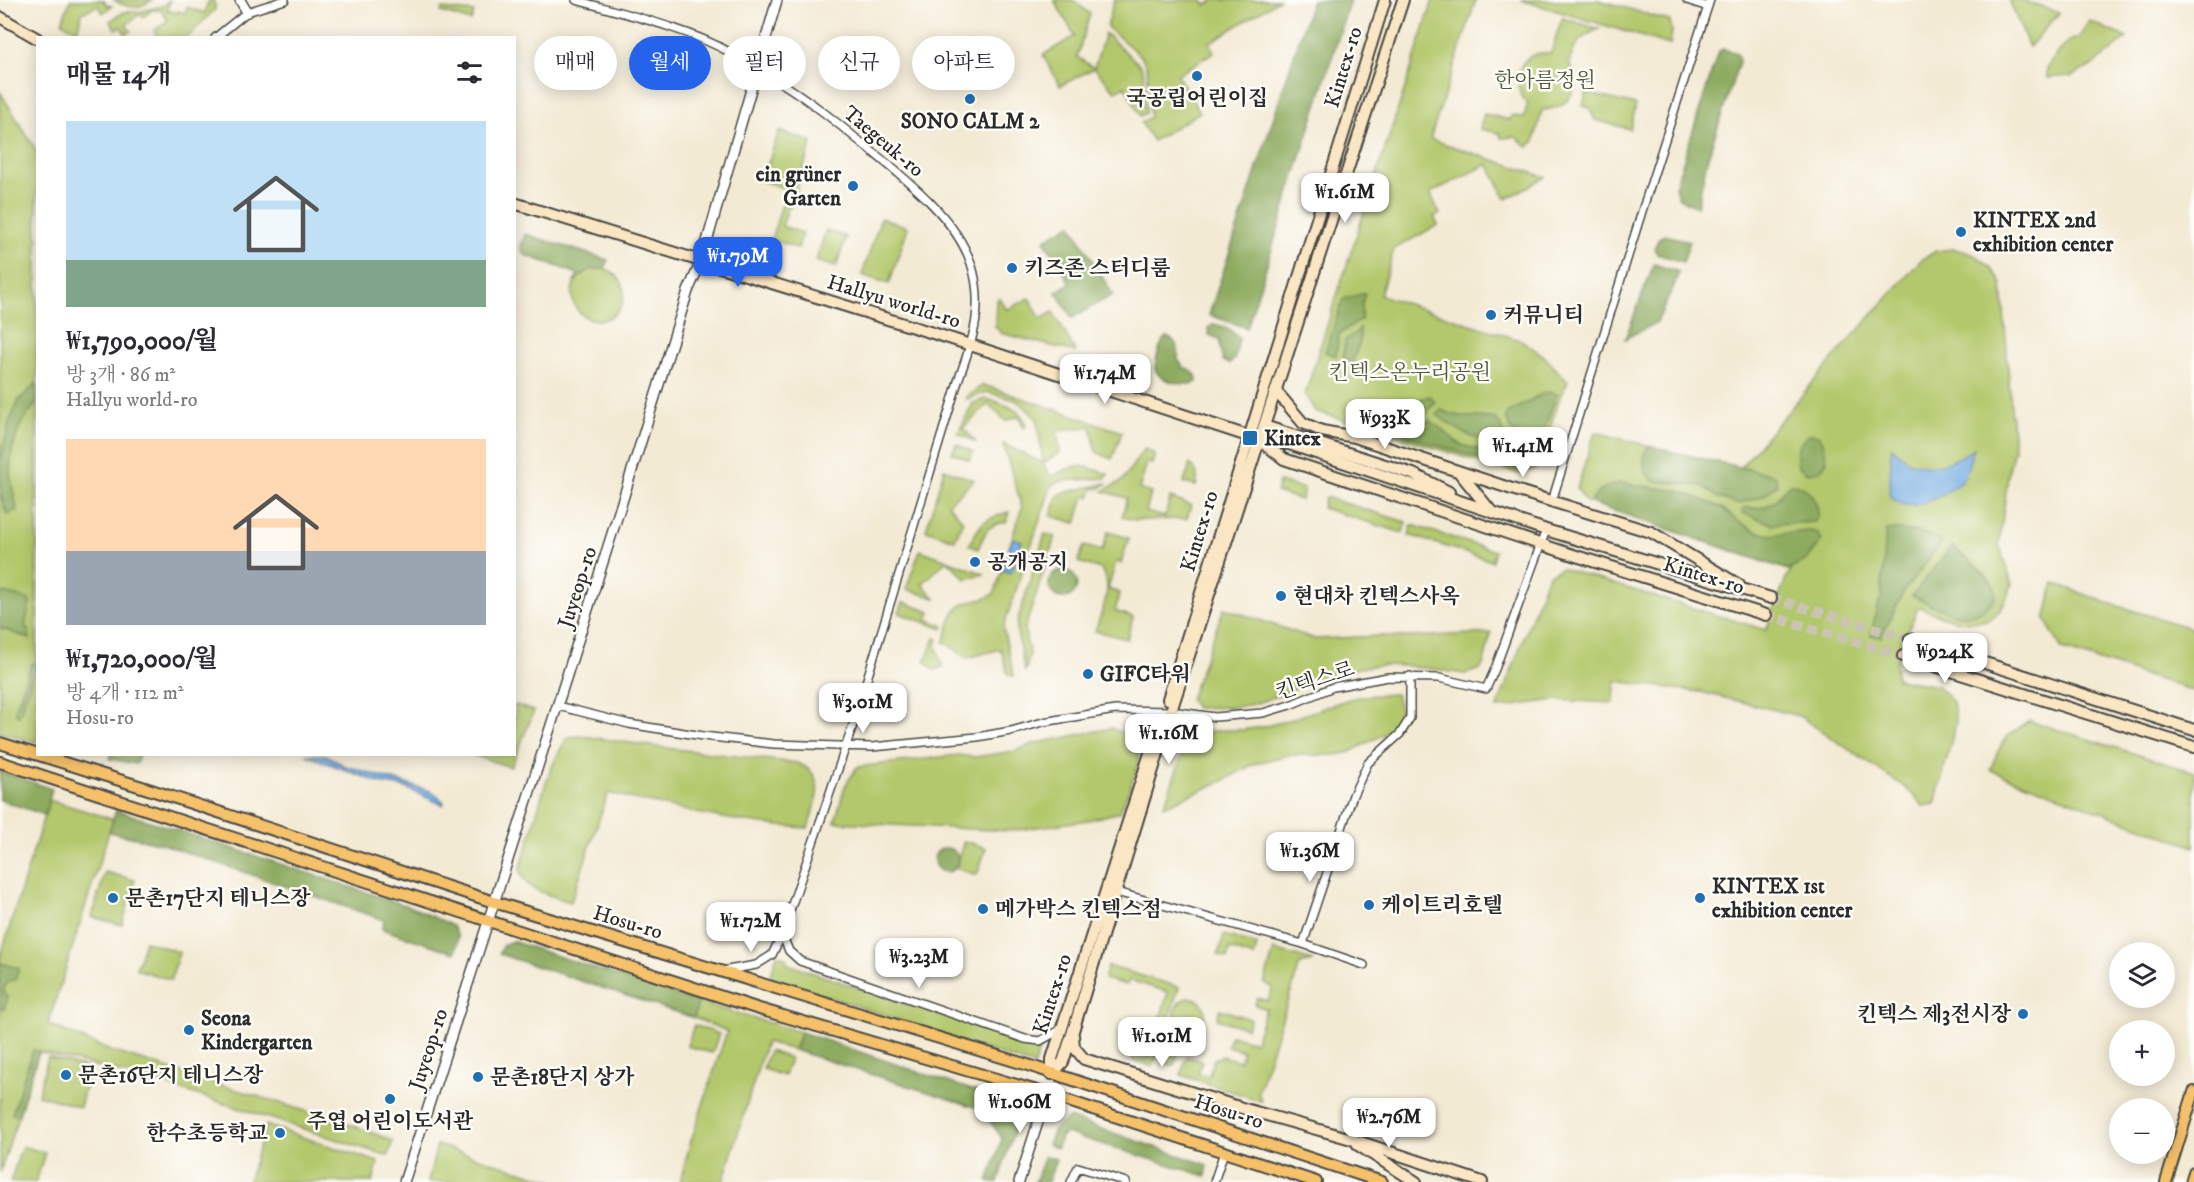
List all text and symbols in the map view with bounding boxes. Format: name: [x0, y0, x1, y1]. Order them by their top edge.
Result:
street label: Kintex-ro: [1319, 24, 1369, 111]
chip: 매매: [534, 36, 617, 90]
chip: 월세: [629, 36, 711, 90]
chip: 필터: [723, 36, 806, 90]
chip: 신규: [818, 36, 900, 90]
chip: 아파트: [912, 36, 1015, 90]
icon: filters: [453, 56, 486, 89]
text: 매물 14개: [66, 59, 171, 92]
park label: 한아름정원: [1494, 68, 1596, 94]
marker: 국공립어린이집: [1190, 69, 1204, 83]
place label: 국공립어린이집: [1126, 86, 1268, 112]
marker: SONO CALM 2: [963, 92, 977, 106]
street label: Taegeuk-ro: [838, 100, 929, 183]
place label: SONO CALM 2: [901, 109, 1040, 135]
icon: home: [222, 160, 330, 268]
place label: ein grüner Garten: [756, 162, 842, 212]
pin: ₩1.61M: [1296, 173, 1394, 224]
marker: ein grüner Garten: [846, 179, 860, 193]
text: ₩1.61M: [1315, 180, 1375, 205]
place label: KINTEX 2nd exhibition center: [1973, 208, 2114, 258]
marker: KINTEX 2nd exhibition center: [1954, 225, 1968, 239]
pin: ₩1.79M: [689, 237, 787, 288]
text: ₩1.79M: [707, 244, 769, 269]
place label: 키즈존 스터디룸: [1024, 256, 1171, 282]
marker: 키즈존 스터디룸: [1005, 261, 1019, 275]
street label: Hallyu world-ro: [824, 269, 964, 335]
place label: 커뮤니티: [1503, 303, 1584, 329]
marker: 커뮤니티: [1484, 308, 1498, 322]
text: ₩1,790,000/월: [66, 325, 218, 358]
pin: ₩1.74M: [1056, 354, 1154, 405]
park label: 킨텍스온누리공원: [1329, 360, 1491, 386]
text: ₩1.74M: [1074, 361, 1136, 386]
text: 방 3개 · 86 m²: [66, 363, 175, 388]
text: Hallyu world-ro: [66, 388, 198, 413]
pin: ₩933K: [1343, 399, 1427, 450]
text: ₩933K: [1360, 406, 1410, 431]
place label: Kintex: [1264, 426, 1321, 452]
pin: ₩1.41M: [1474, 427, 1572, 478]
marker: Kintex: [1241, 429, 1259, 447]
text: ₩1.41M: [1492, 434, 1554, 459]
icon: home: [222, 478, 330, 586]
street label: Kintex-ro: [1175, 488, 1225, 575]
street label: Juyeop-ro: [552, 543, 603, 633]
place label: 공개공지: [987, 550, 1068, 576]
street label: Kintex-ro: [1660, 551, 1747, 601]
marker: 공개공지: [968, 555, 982, 569]
place label: 현대차 킨텍스사옥: [1293, 584, 1460, 610]
marker: 현대차 킨텍스사옥: [1274, 589, 1288, 603]
pin: ₩924K: [1903, 633, 1987, 684]
text: ₩924K: [1916, 640, 1974, 665]
text: ₩1,720,000/월: [66, 643, 218, 676]
street label: 킨텍스로: [1273, 656, 1358, 706]
place label: GIFC타워: [1100, 662, 1191, 688]
marker: GIFC타워: [1081, 667, 1095, 681]
text: 방 4개 · 112 m²: [66, 681, 184, 706]
pin: ₩3.01M: [814, 683, 912, 734]
text: ₩3.01M: [833, 690, 893, 715]
text: Hosu-ro: [66, 706, 134, 731]
pin: ₩1.16M: [1120, 714, 1218, 765]
text: ₩1.16M: [1139, 721, 1199, 746]
pin: ₩1.36M: [1261, 832, 1359, 883]
text: ₩1.36M: [1280, 839, 1340, 864]
place label: KINTEX 1st exhibition center: [1712, 874, 1853, 924]
place label: 문촌17단지 테니스장: [125, 886, 311, 912]
marker: 문촌17단지 테니스장: [106, 891, 120, 905]
marker: KINTEX 1st exhibition center: [1693, 891, 1707, 905]
place label: 케이트리호텔: [1381, 893, 1503, 919]
place label: 메가박스 킨텍스점: [995, 897, 1162, 923]
marker: 케이트리호텔: [1362, 898, 1376, 912]
street label: Hosu-ro: [590, 900, 666, 946]
pin: ₩1.72M: [702, 902, 800, 953]
marker: 메가박스 킨텍스점: [976, 902, 990, 916]
text: ₩1.72M: [720, 909, 782, 934]
pin: ₩3.23M: [870, 938, 968, 989]
map controls: [2109, 942, 2175, 1164]
button: layers: [2109, 942, 2175, 1008]
text: ₩3.23M: [889, 945, 949, 970]
street label: Kintex-ro: [1028, 951, 1078, 1038]
place label: 킨텍스 제3전시장: [1857, 1002, 2012, 1028]
street label: Juyeop-ro: [403, 1005, 454, 1095]
place label: Seona Kindergarten: [201, 1006, 313, 1056]
marker: 킨텍스 제3전시장: [2016, 1007, 2030, 1021]
pin: ₩1.01M: [1113, 1017, 1211, 1068]
button: +: [2109, 1020, 2175, 1086]
marker: Seona Kindergarten: [182, 1023, 196, 1037]
text: ₩1.01M: [1132, 1024, 1192, 1049]
place label: 문촌16단지 테니스장: [78, 1063, 264, 1089]
place label: 문촌18단지 상가: [490, 1065, 635, 1091]
marker: 문촌16단지 테니스장: [59, 1068, 73, 1082]
marker: 문촌18단지 상가: [471, 1070, 485, 1084]
pin: ₩1.06M: [971, 1083, 1069, 1134]
street label: Hosu-ro: [1191, 1089, 1267, 1135]
text: ₩1.06M: [988, 1090, 1052, 1115]
marker: 주엽 어린이도서관: [383, 1092, 397, 1106]
pin: ₩2.76M: [1340, 1098, 1438, 1149]
button: −: [2109, 1098, 2175, 1164]
text: ₩2.76M: [1357, 1105, 1421, 1130]
place label: 주엽 어린이도서관: [307, 1109, 474, 1135]
place label: 한수초등학교: [146, 1121, 268, 1147]
marker: 한수초등학교: [273, 1126, 287, 1140]

